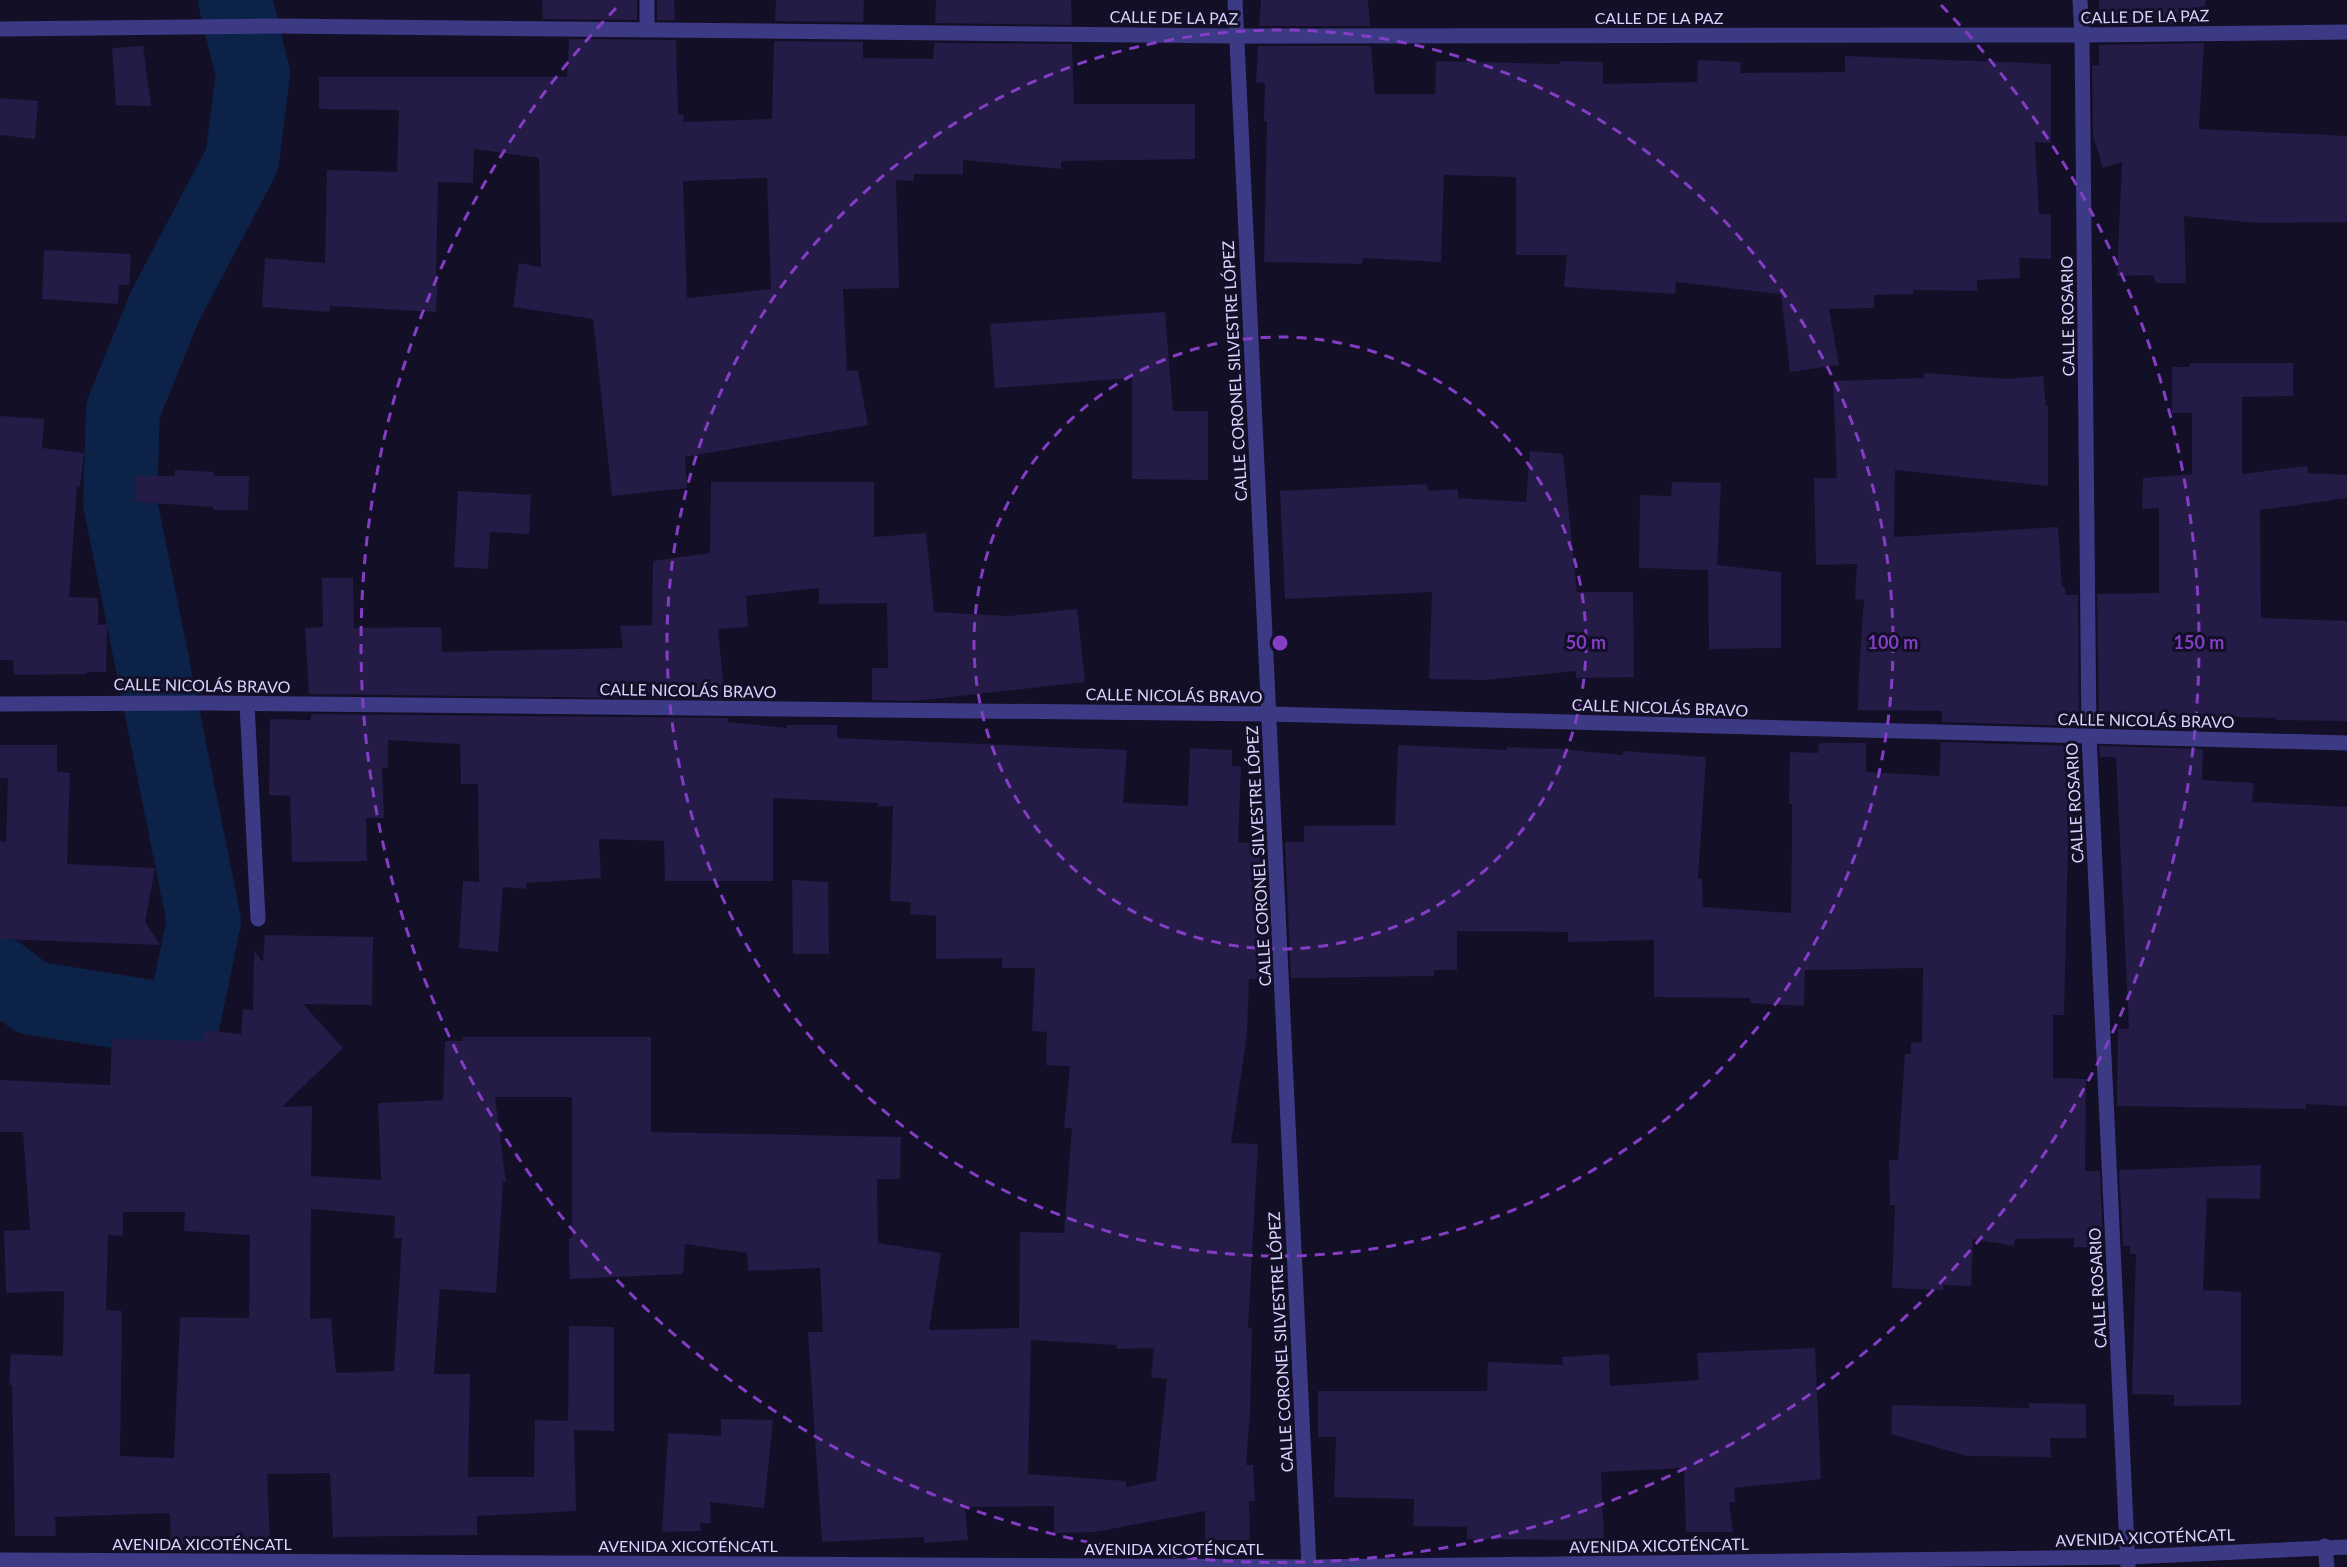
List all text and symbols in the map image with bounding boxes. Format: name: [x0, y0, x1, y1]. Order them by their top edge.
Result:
street label: CALLE DE LA PAZ: [2081, 5, 2210, 27]
street label: CALLE DE LA PAZ: [1110, 6, 1239, 28]
street label: CALLE DE LA PAZ: [1595, 8, 1724, 27]
street label: CALLE CORONEL SILVESTRE LÓPEZ: [1218, 240, 1250, 502]
street label: CALLE ROSARIO: [2056, 255, 2078, 376]
text: 50 m: [1566, 631, 1606, 653]
text: 100 m: [1868, 631, 1918, 653]
text: 150 m: [2174, 631, 2224, 653]
centre of rings: [1270, 633, 1290, 653]
street label: CALLE NICOLÁS BRAVO: [113, 674, 291, 696]
street label: CALLE NICOLÁS BRAVO: [599, 679, 777, 701]
street label: CALLE NICOLÁS BRAVO: [1085, 684, 1263, 706]
street label: CALLE NICOLÁS BRAVO: [1571, 694, 1749, 720]
street label: CALLE NICOLÁS BRAVO: [2057, 709, 2235, 731]
street label: CALLE CORONEL SILVESTRE LÓPEZ: [1242, 725, 1274, 987]
street label: CALLE ROSARIO: [2061, 742, 2087, 864]
street label: CALLE CORONEL SILVESTRE LÓPEZ: [1264, 1211, 1296, 1473]
street label: CALLE ROSARIO: [2084, 1227, 2110, 1349]
street label: AVENIDA XICOTÉNCATL: [2055, 1524, 2235, 1550]
street label: AVENIDA XICOTÉNCATL: [112, 1534, 292, 1553]
street label: AVENIDA XICOTÉNCATL: [1569, 1534, 1749, 1556]
street label: AVENIDA XICOTÉNCATL: [598, 1536, 778, 1555]
street label: AVENIDA XICOTÉNCATL: [1084, 1539, 1264, 1558]

